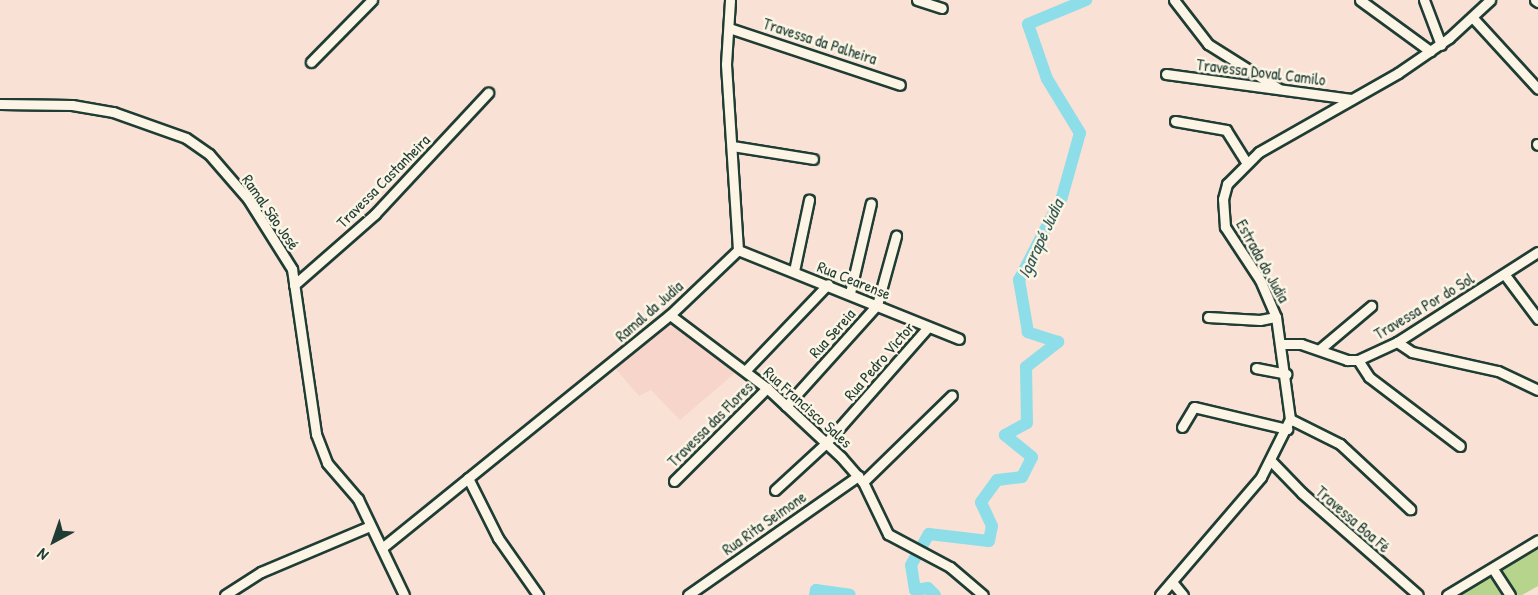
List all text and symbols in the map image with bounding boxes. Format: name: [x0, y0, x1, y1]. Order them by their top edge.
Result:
street label: Travessa da Palheira: [761, 14, 879, 68]
street label: Travessa Doval Camilo: [1195, 55, 1327, 89]
street label: Travessa Castanheira: [332, 130, 434, 232]
street label: Ramal São José: [238, 171, 304, 253]
water label: Igarapé Judia: [1013, 196, 1069, 282]
street label: Estrada do Judia: [1232, 216, 1294, 306]
street label: Rua Cearense: [815, 257, 893, 303]
street label: Travessa Por do Sol: [1370, 269, 1478, 343]
street label: Ramal da Judia: [611, 276, 687, 346]
street label: Rua Sereia: [805, 304, 859, 362]
street label: Rua Pedro Victor: [840, 318, 918, 404]
street label: Rua Francisco Sales: [760, 362, 856, 452]
street label: Travessa das Flores: [663, 377, 757, 471]
street label: Travessa Boa Fé: [1312, 482, 1394, 556]
street label: Rua Rita Seimone: [718, 487, 810, 559]
north arrow: [24, 511, 84, 571]
text: N: [32, 544, 53, 566]

